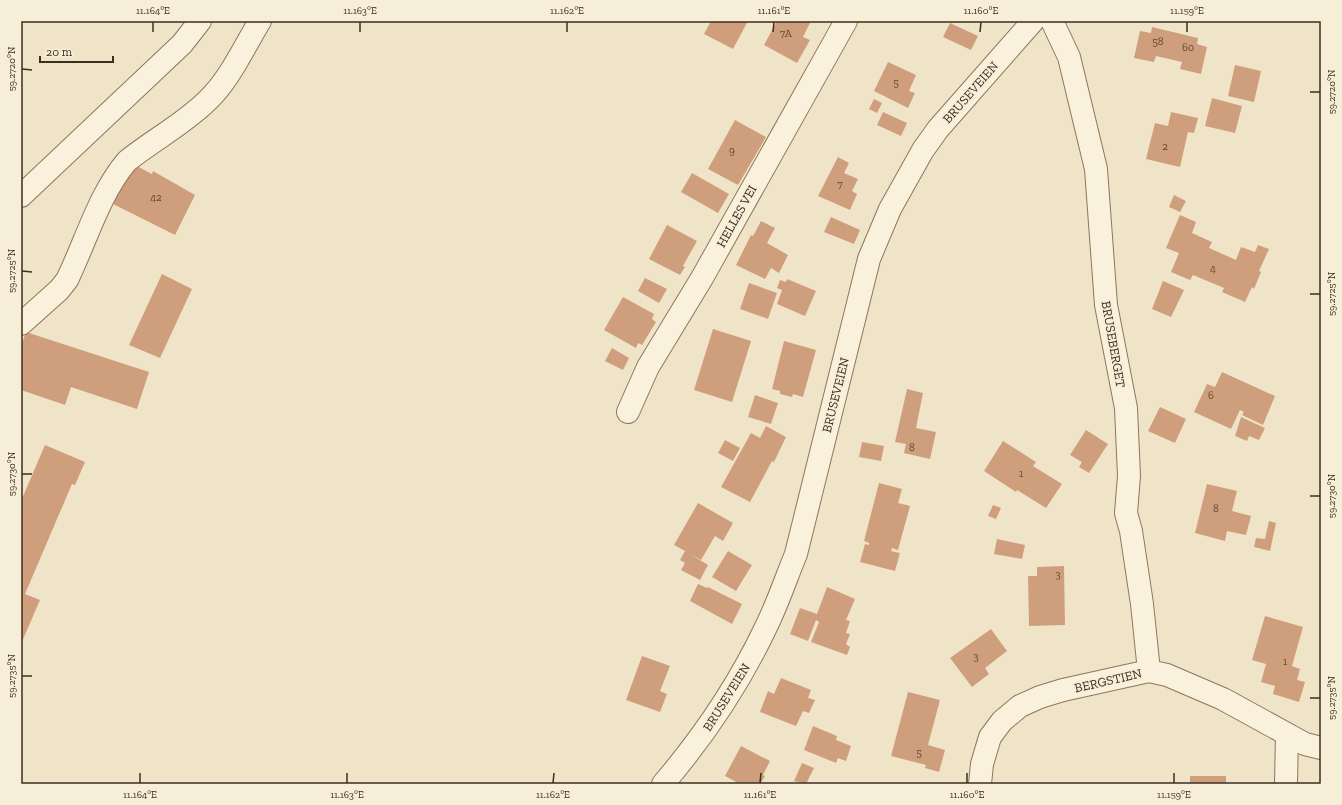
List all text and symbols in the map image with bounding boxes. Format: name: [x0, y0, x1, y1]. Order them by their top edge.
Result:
text: 11.164°E: [136, 5, 170, 17]
text: 11.163°E: [343, 5, 377, 17]
text: 11.162°E: [550, 5, 584, 17]
text: 11.161°E: [758, 5, 790, 17]
text: 11.160°E: [964, 5, 998, 17]
text: 11.159°E: [1170, 5, 1204, 17]
house number: 7A: [780, 27, 793, 40]
house number: 58: [1152, 35, 1164, 48]
scale bar: [40, 38, 113, 64]
house number: 60: [1182, 41, 1194, 54]
text: 20 m: [46, 45, 73, 59]
text: 59.2720°N: [6, 46, 18, 91]
street label: BRUSEVEIEN: [939, 58, 1002, 126]
text: 59.2720°N: [1326, 69, 1338, 114]
house number: 5: [893, 76, 899, 89]
house number: 2: [1162, 140, 1168, 153]
house number: 9: [729, 144, 735, 157]
house number: 7: [837, 178, 843, 191]
street label: HELLES VEI: [713, 182, 760, 250]
house number: 42: [150, 191, 162, 204]
text: 59.2725°N: [6, 248, 18, 293]
house number: 4: [1210, 262, 1216, 275]
text: 59.2725°N: [1326, 271, 1338, 316]
street label: BRUSEBERGET: [1099, 300, 1129, 389]
street label: BRUSEVEIEN: [819, 356, 852, 434]
house number: 6: [1208, 389, 1214, 402]
house number: 8: [909, 441, 915, 454]
text: 59.2730°N: [6, 451, 18, 496]
house number: 1: [1019, 467, 1024, 480]
text: 59.2730°N: [1326, 473, 1338, 518]
house number: 8: [1213, 502, 1219, 515]
house number: 3: [1055, 568, 1061, 581]
house number: 3: [973, 650, 979, 663]
text: 59.2735°N: [6, 654, 18, 698]
house number: 1: [1283, 655, 1288, 668]
street label: BRUSEVEIEN: [700, 660, 753, 734]
street label: BERGSTIEN: [1073, 665, 1144, 696]
text: 59.2735°N: [1326, 676, 1338, 720]
house number: 5: [916, 746, 922, 759]
text: 11.164°E: [123, 789, 157, 801]
text: 11.163°E: [330, 789, 364, 801]
text: 11.162°E: [536, 789, 570, 801]
text: 11.161°E: [744, 789, 776, 801]
text: 11.160°E: [950, 789, 984, 801]
text: 11.159°E: [1157, 789, 1191, 801]

